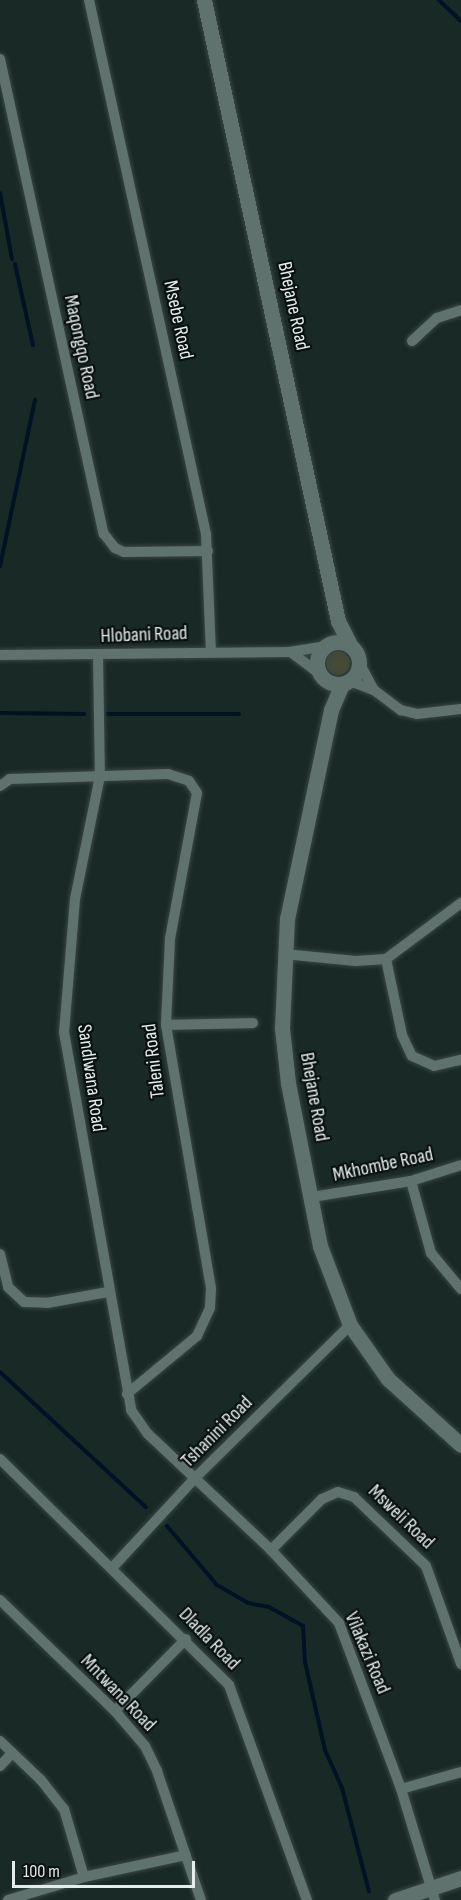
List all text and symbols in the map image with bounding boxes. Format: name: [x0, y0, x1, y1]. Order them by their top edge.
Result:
street label: Bhejane Road: [272, 260, 314, 352]
street label: Msebe Road: [158, 278, 198, 362]
street label: Maqongqo Road: [58, 293, 104, 401]
street label: Hlobani Road: [100, 621, 188, 649]
street label: Taleni Road: [138, 1022, 170, 1100]
street label: Sandlwana Road: [72, 1023, 110, 1133]
street label: Bhejane Road: [294, 1051, 334, 1143]
street label: Mkhombe Road: [331, 1143, 435, 1187]
street label: Tshanini Road: [176, 1391, 258, 1473]
street label: Msweli Road: [363, 1480, 439, 1554]
street label: Dladla Road: [173, 1603, 245, 1675]
street label: Vilakazi Road: [339, 1608, 395, 1698]
street label: Mntwana Road: [75, 1649, 161, 1737]
scale bar: [15, 1849, 198, 1887]
text: 100 m: [23, 1861, 60, 1882]

